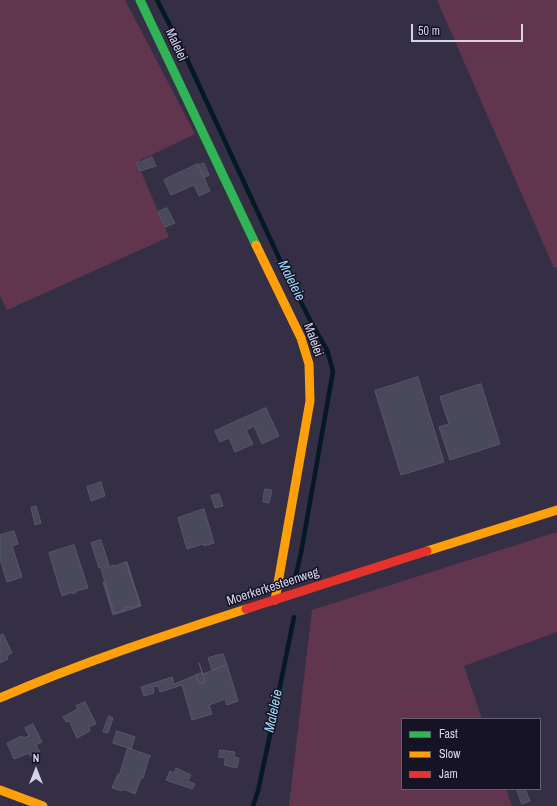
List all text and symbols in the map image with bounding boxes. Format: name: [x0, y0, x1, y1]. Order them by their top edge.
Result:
scale bar: [413, 16, 525, 42]
text: 50 m: [418, 23, 440, 39]
street label: Malelei: [162, 26, 190, 64]
water label: Maleleie: [274, 258, 308, 304]
street label: Malelei: [300, 321, 326, 359]
street label: Moerkerkesteenweg: [225, 565, 321, 609]
water label: Maleleie: [261, 688, 287, 734]
legend: [401, 718, 541, 790]
text: Fast: [439, 726, 458, 742]
text: Slow: [439, 746, 460, 762]
north arrow: [16, 750, 56, 790]
text: N: [33, 751, 39, 765]
text: Jam: [439, 766, 458, 782]

